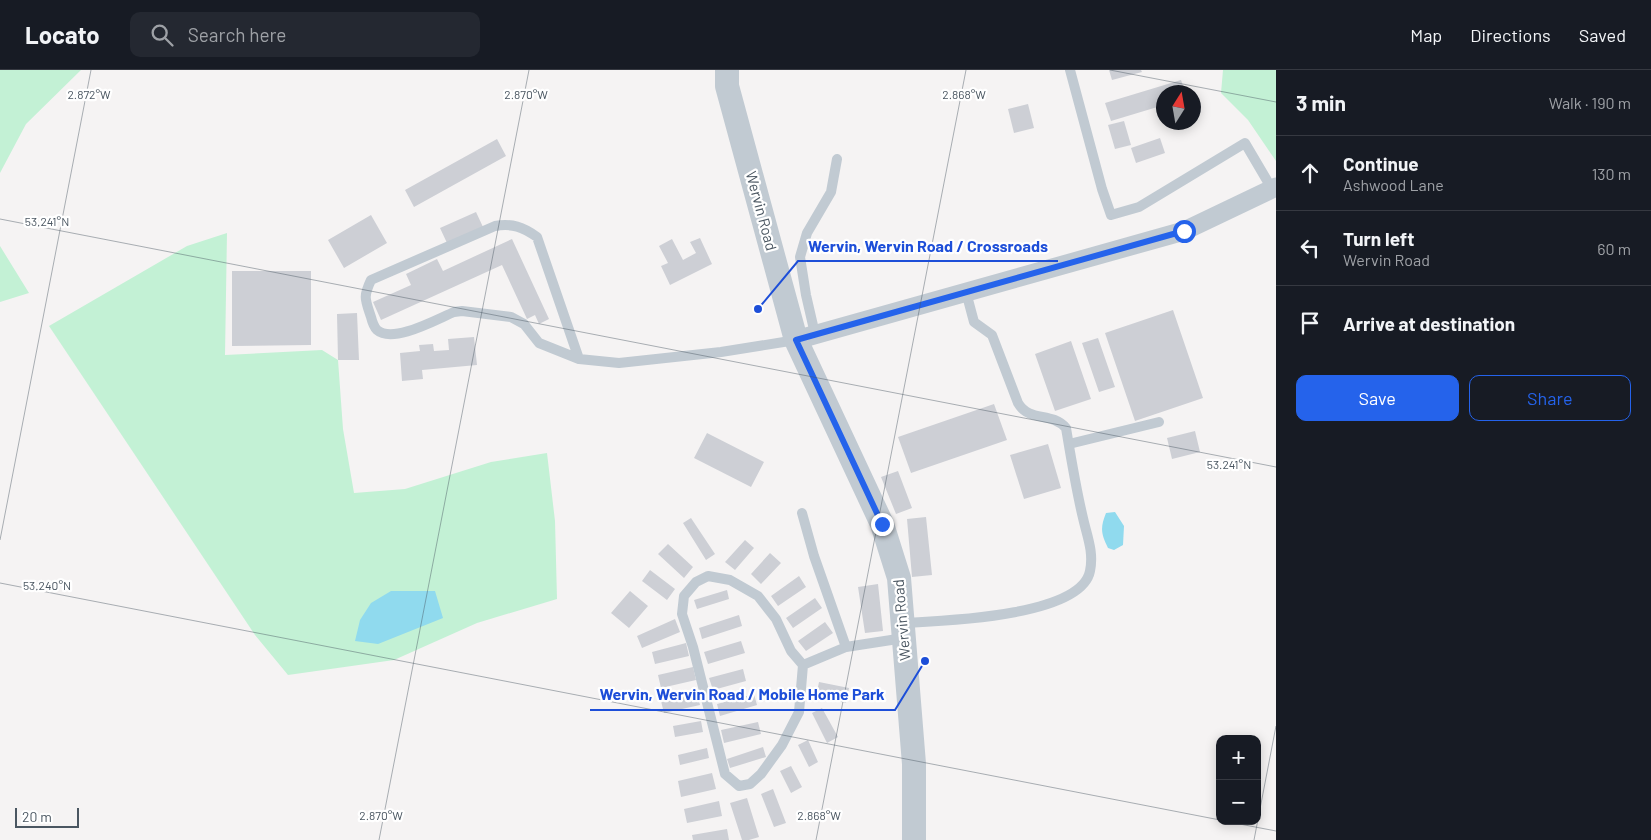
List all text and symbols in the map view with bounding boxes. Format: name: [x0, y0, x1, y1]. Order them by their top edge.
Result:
search box: [130, 12, 480, 57]
text: Locato: [25, 20, 100, 49]
icon: search: [148, 21, 176, 49]
text: Search here: [188, 23, 286, 46]
text: Map: [1410, 24, 1442, 46]
text: Directions: [1470, 24, 1551, 46]
text: Saved: [1579, 24, 1626, 46]
north arrow: [1156, 85, 1201, 130]
text: 2.872°W: [67, 87, 111, 101]
text: 2.870°W: [504, 87, 548, 101]
text: 2.868°W: [942, 87, 986, 101]
text: 3 min: [1296, 90, 1346, 115]
text: Walk · 190 m: [1549, 93, 1631, 112]
text: Continue: [1343, 152, 1419, 175]
icon: ahead: [1296, 159, 1324, 187]
text: 130 m: [1592, 164, 1631, 183]
street label: Wervin Road: [743, 169, 781, 252]
text: Ashwood Lane: [1343, 175, 1444, 194]
text: 53.241°N: [25, 214, 69, 228]
route start: [1173, 220, 1196, 243]
text: Turn left: [1343, 227, 1414, 250]
callout: Wervin, Wervin Road / Crossroads: [798, 230, 1058, 261]
icon: left: [1296, 234, 1324, 262]
text: Wervin, Wervin Road / Crossroads: [808, 236, 1048, 255]
text: 60 m: [1597, 239, 1631, 258]
text: Wervin Road: [1343, 250, 1430, 269]
icon: arrive: [1296, 309, 1324, 337]
text: Arrive at destination: [1343, 312, 1515, 335]
button: Save: [1296, 375, 1459, 421]
button: Share: [1469, 375, 1631, 421]
text: 53.241°N: [1207, 457, 1251, 471]
route end: [871, 513, 894, 536]
text: 53.240°N: [23, 578, 71, 592]
street label: Wervin Road: [888, 579, 914, 661]
callout: Wervin, Wervin Road / Mobile Home Park: [590, 679, 895, 710]
text: Wervin, Wervin Road / Mobile Home Park: [599, 684, 885, 703]
map controls: [1216, 735, 1261, 825]
button: +: [1216, 735, 1261, 780]
button: −: [1216, 780, 1261, 825]
scale bar: [15, 805, 79, 828]
text: 20 m: [22, 808, 52, 825]
text: 2.870°W: [359, 808, 403, 822]
text: 2.868°W: [797, 808, 841, 822]

